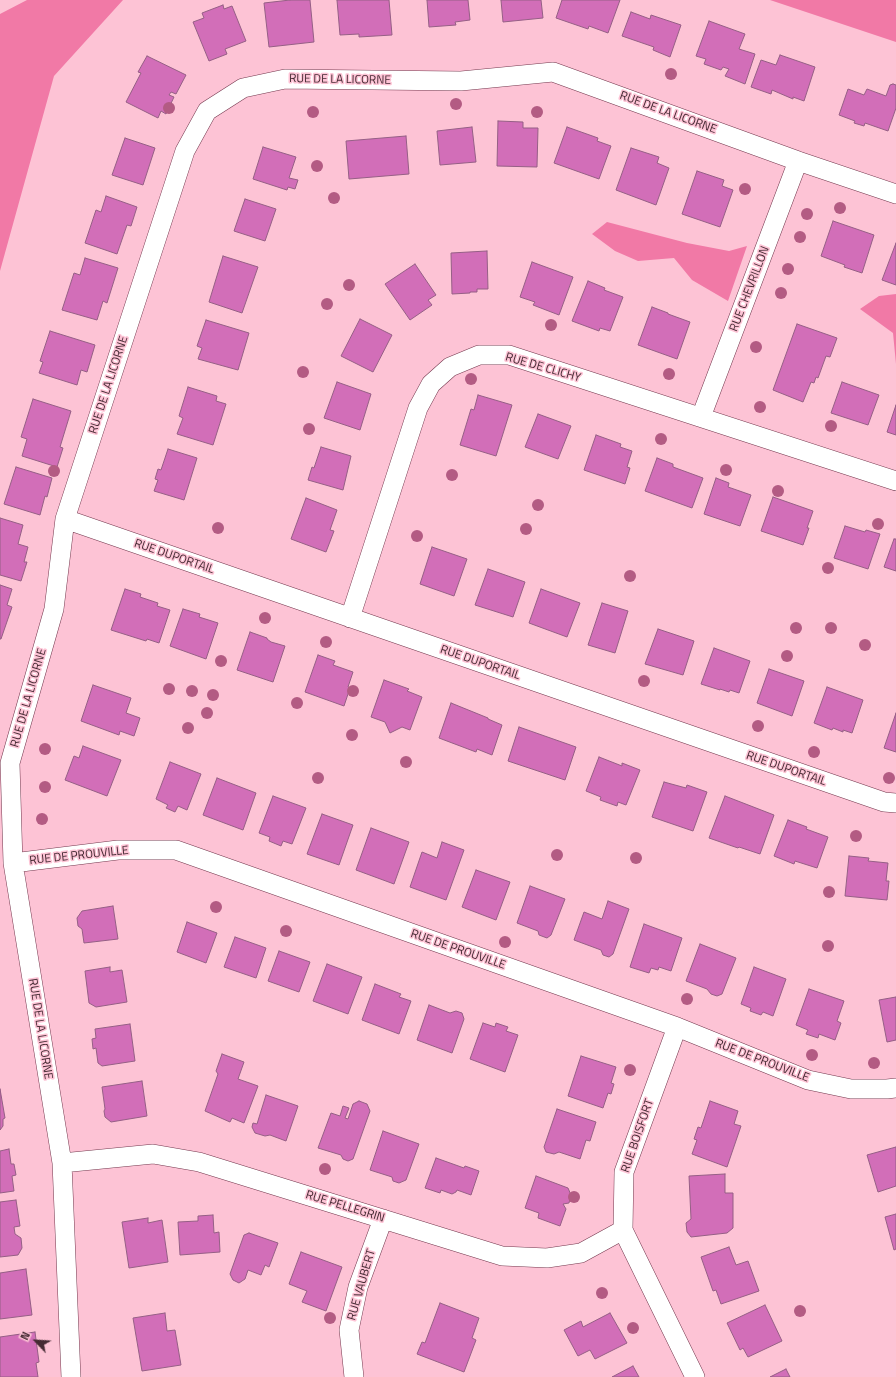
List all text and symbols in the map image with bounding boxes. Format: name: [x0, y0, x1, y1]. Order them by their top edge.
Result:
street label: RUE DE LA LICORNE: [289, 72, 391, 88]
street label: RUE DE LA LICORNE: [618, 89, 718, 137]
street label: RUE CHEVRILLON: [727, 244, 773, 334]
street label: RUE DE LA LICORNE: [86, 334, 132, 436]
street label: RUE DE CLICHY: [504, 350, 582, 386]
street label: RUE DUPORTAIL: [132, 537, 216, 577]
street label: RUE DUPORTAIL: [438, 643, 522, 683]
street label: RUE DE LA LICORNE: [8, 647, 50, 749]
street label: RUE DUPORTAIL: [744, 749, 828, 789]
street label: RUE DE PROUVILLE: [29, 844, 129, 868]
street label: RUE DE PROUVILLE: [409, 927, 507, 973]
street label: RUE DE LA LICORNE: [25, 977, 55, 1081]
street label: RUE DE PROUVILLE: [713, 1036, 811, 1086]
street label: RUE BOISFORT: [619, 1097, 657, 1175]
street label: RUE PELLEGRIN: [304, 1188, 386, 1226]
street label: RUE VAUBERT: [345, 1248, 379, 1322]
north arrow: [16, 1321, 56, 1361]
text: N: [16, 1329, 34, 1343]

